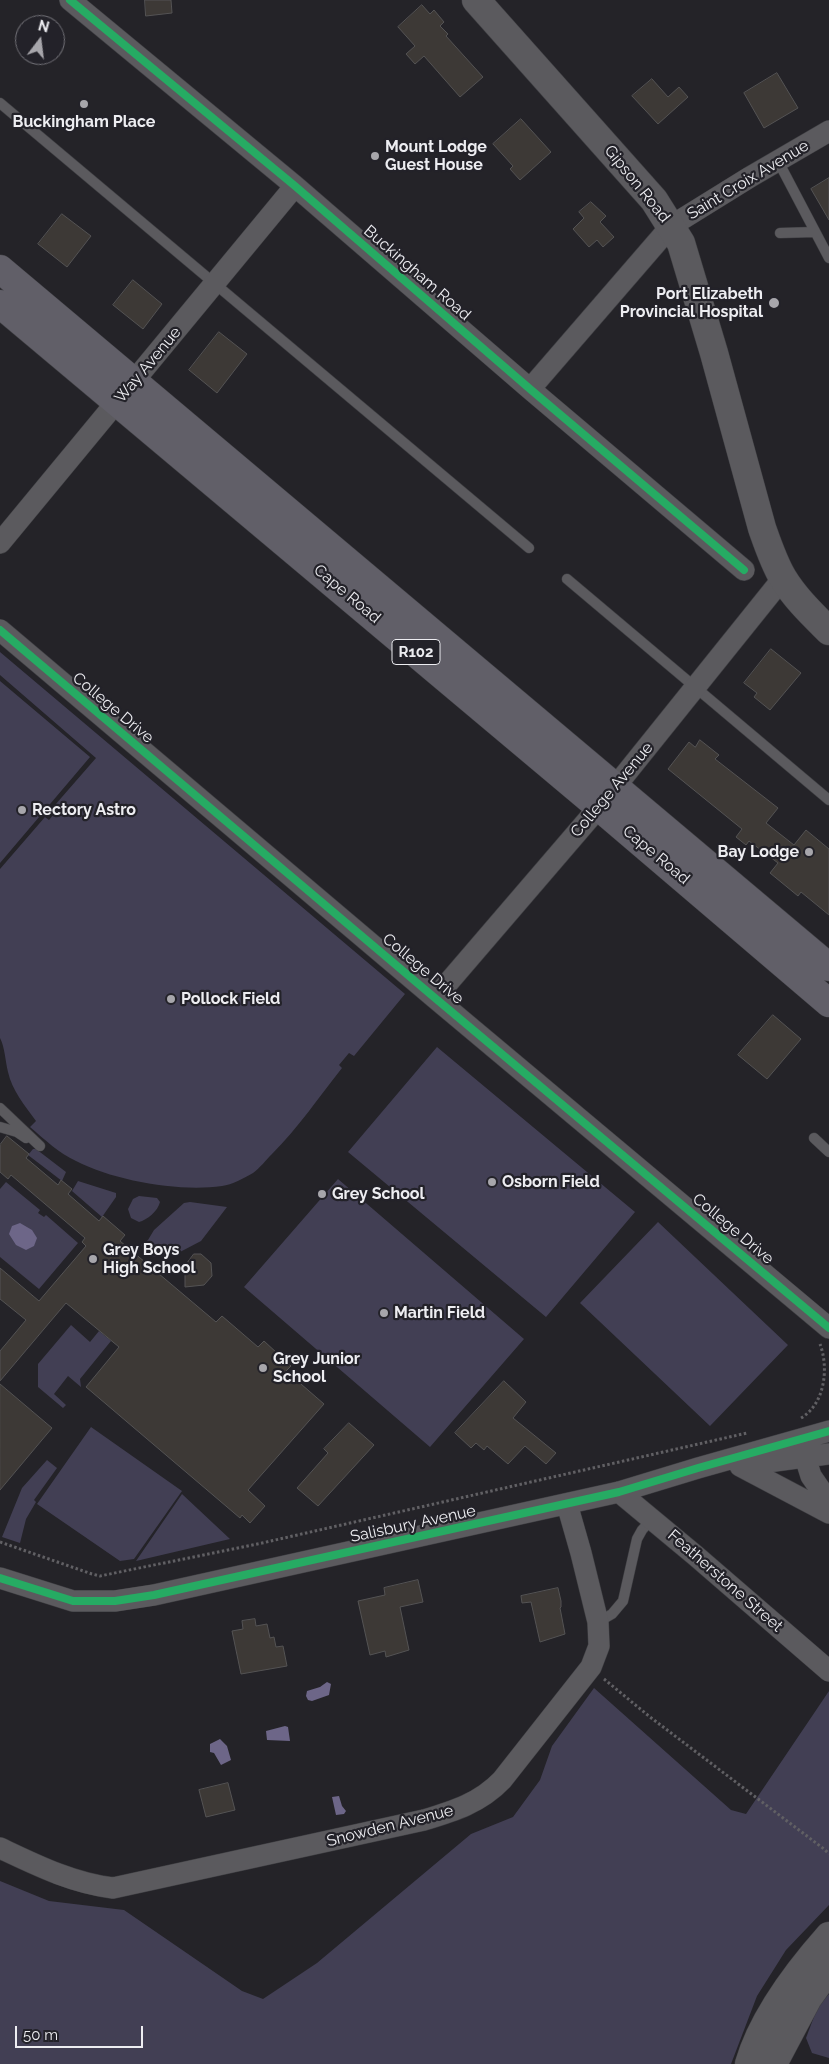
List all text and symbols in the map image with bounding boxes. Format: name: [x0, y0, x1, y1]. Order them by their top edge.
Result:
north arrow: [15, 15, 65, 65]
text: N: [36, 17, 51, 36]
marker: Buckingham Place: [78, 98, 90, 110]
place label: Buckingham Place: [13, 112, 155, 132]
street label: Saint Croix Avenue: [684, 136, 812, 224]
place label: Mount Lodge Guest House: [385, 137, 487, 175]
street label: Gipson Road: [600, 141, 674, 227]
marker: Mount Lodge Guest House: [369, 150, 381, 162]
street label: Buckingham Road: [360, 221, 474, 325]
place label: Port Elizabeth Provincial Hospital: [620, 284, 763, 322]
marker: Port Elizabeth Provincial Hospital: [767, 296, 781, 310]
street label: Way Avenue: [111, 323, 185, 407]
street label: Cape Road: [310, 560, 384, 628]
road number: R102: [392, 640, 440, 664]
street label: College Drive: [68, 668, 158, 748]
street label: College Avenue: [567, 739, 657, 841]
place label: Rectory Astro: [32, 800, 136, 820]
marker: Rectory Astro: [16, 804, 28, 816]
street label: Cape Road: [619, 821, 693, 889]
place label: Bay Lodge: [718, 842, 799, 862]
marker: Bay Lodge: [803, 846, 815, 858]
street label: College Drive: [378, 929, 468, 1009]
place label: Pollock Field: [181, 989, 280, 1009]
marker: Pollock Field: [165, 993, 177, 1005]
place label: Osborn Field: [502, 1172, 600, 1192]
marker: Osborn Field: [486, 1176, 498, 1188]
place label: Grey School: [332, 1184, 425, 1204]
marker: Grey School: [316, 1188, 328, 1200]
street label: College Drive: [688, 1189, 778, 1269]
place label: Grey Boys High School: [103, 1240, 196, 1278]
marker: Grey Boys High School: [87, 1253, 99, 1265]
place label: Martin Field: [394, 1303, 485, 1323]
marker: Martin Field: [378, 1307, 390, 1319]
place label: Grey Junior School: [273, 1349, 360, 1387]
marker: Grey Junior School: [257, 1362, 269, 1374]
street label: Salisbury Avenue: [348, 1501, 478, 1547]
street label: Featherstone Street: [664, 1526, 786, 1636]
street label: Snowden Avenue: [325, 1801, 455, 1851]
scale bar: [18, 2016, 145, 2048]
text: 50 m: [23, 2026, 58, 2044]

